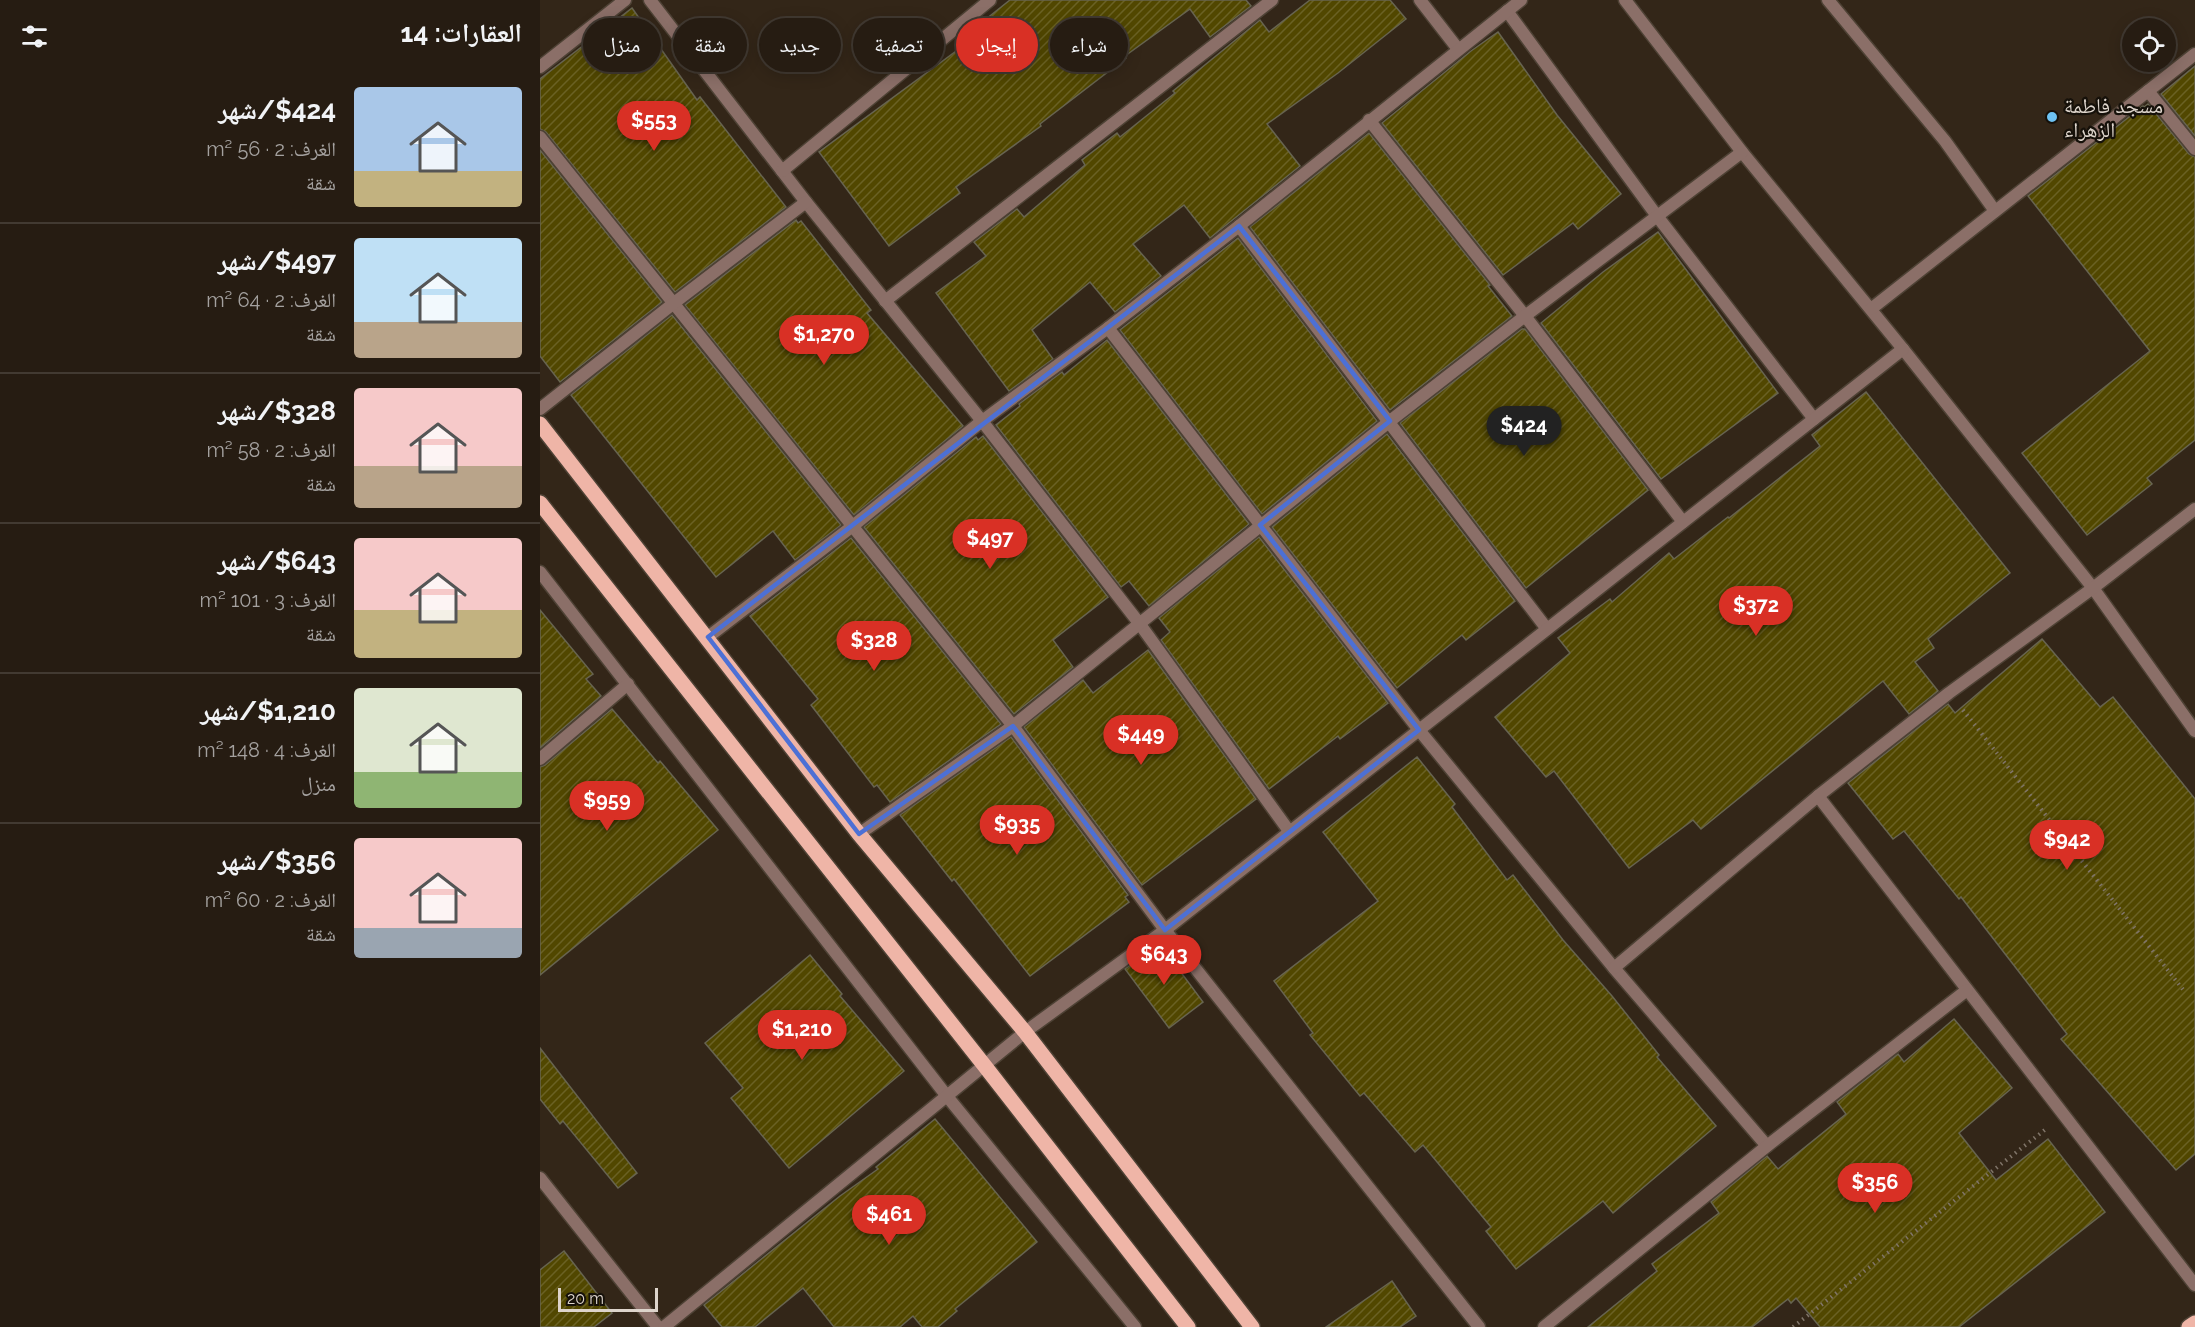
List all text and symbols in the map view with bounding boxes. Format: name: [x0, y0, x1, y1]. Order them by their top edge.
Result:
text: العقارات: 14: [401, 18, 522, 48]
chip: منزل: [583, 18, 661, 72]
chip: شقة: [673, 18, 747, 72]
chip: جديد: [759, 18, 841, 72]
chip: تصفية: [853, 18, 944, 72]
chip: إيجار: [956, 18, 1038, 72]
chip: شراء: [1050, 18, 1128, 72]
map controls: [2122, 18, 2176, 72]
button: locate: [2122, 18, 2176, 72]
icon: filters: [18, 20, 51, 53]
place label: مسجد فاطمة الزهراء: [2064, 93, 2163, 142]
text: $424/شهر: [218, 95, 336, 125]
pin: $553: [618, 101, 690, 152]
text: $553: [631, 108, 677, 132]
marker: مسجد فاطمة الزهراء: [2045, 110, 2059, 124]
icon: home: [402, 111, 474, 183]
text: الغرف: 2 · 56 m²: [206, 137, 336, 161]
text: شقة: [306, 171, 336, 195]
text: $497/شهر: [218, 246, 336, 276]
icon: home: [402, 262, 474, 334]
text: الغرف: 2 · 64 m²: [206, 288, 336, 312]
pin: $1,270: [775, 315, 873, 366]
text: شقة: [306, 322, 336, 346]
text: $1,270: [793, 322, 855, 346]
text: $328/شهر: [218, 396, 336, 426]
pin: $424: [1488, 406, 1560, 457]
icon: home: [402, 412, 474, 484]
text: $424: [1501, 413, 1547, 437]
text: الغرف: 2 · 58 m²: [206, 438, 336, 462]
text: شقة: [306, 472, 336, 496]
pin: $497: [954, 519, 1026, 570]
text: $497: [966, 526, 1014, 550]
text: $643/شهر: [217, 546, 336, 576]
icon: home: [402, 562, 474, 634]
pin: $372: [1720, 586, 1792, 637]
text: الغرف: 3 · 101 m²: [200, 588, 336, 612]
text: $372: [1733, 593, 1779, 617]
pin: $328: [838, 621, 910, 672]
text: شقة: [306, 622, 336, 646]
text: $328: [850, 628, 898, 652]
text: $1,210/شهر: [200, 696, 336, 726]
icon: home: [402, 712, 474, 784]
pin: $449: [1105, 715, 1177, 766]
text: $449: [1117, 722, 1165, 746]
text: الغرف: 4 · 148 m²: [197, 738, 336, 762]
text: منزل: [301, 772, 336, 796]
pin: $959: [571, 781, 643, 832]
text: $959: [583, 788, 631, 812]
pin: $935: [981, 805, 1053, 856]
text: $935: [994, 812, 1040, 836]
pin: $942: [2031, 820, 2103, 871]
text: $942: [2043, 827, 2091, 851]
text: $356/شهر: [218, 846, 336, 876]
icon: home: [402, 862, 474, 934]
text: الغرف: 2 · 60 m²: [205, 888, 336, 912]
text: شقة: [306, 922, 336, 946]
pin: $643: [1128, 935, 1200, 986]
text: $643: [1140, 942, 1188, 966]
pin: $1,210: [753, 1010, 851, 1061]
text: $1,210: [772, 1017, 832, 1041]
pin: $356: [1839, 1163, 1911, 1214]
text: $356: [1852, 1170, 1898, 1194]
pin: $461: [853, 1195, 925, 1246]
text: $461: [866, 1202, 912, 1226]
scale bar: [558, 1285, 658, 1312]
text: 20 m: [567, 1289, 604, 1308]

